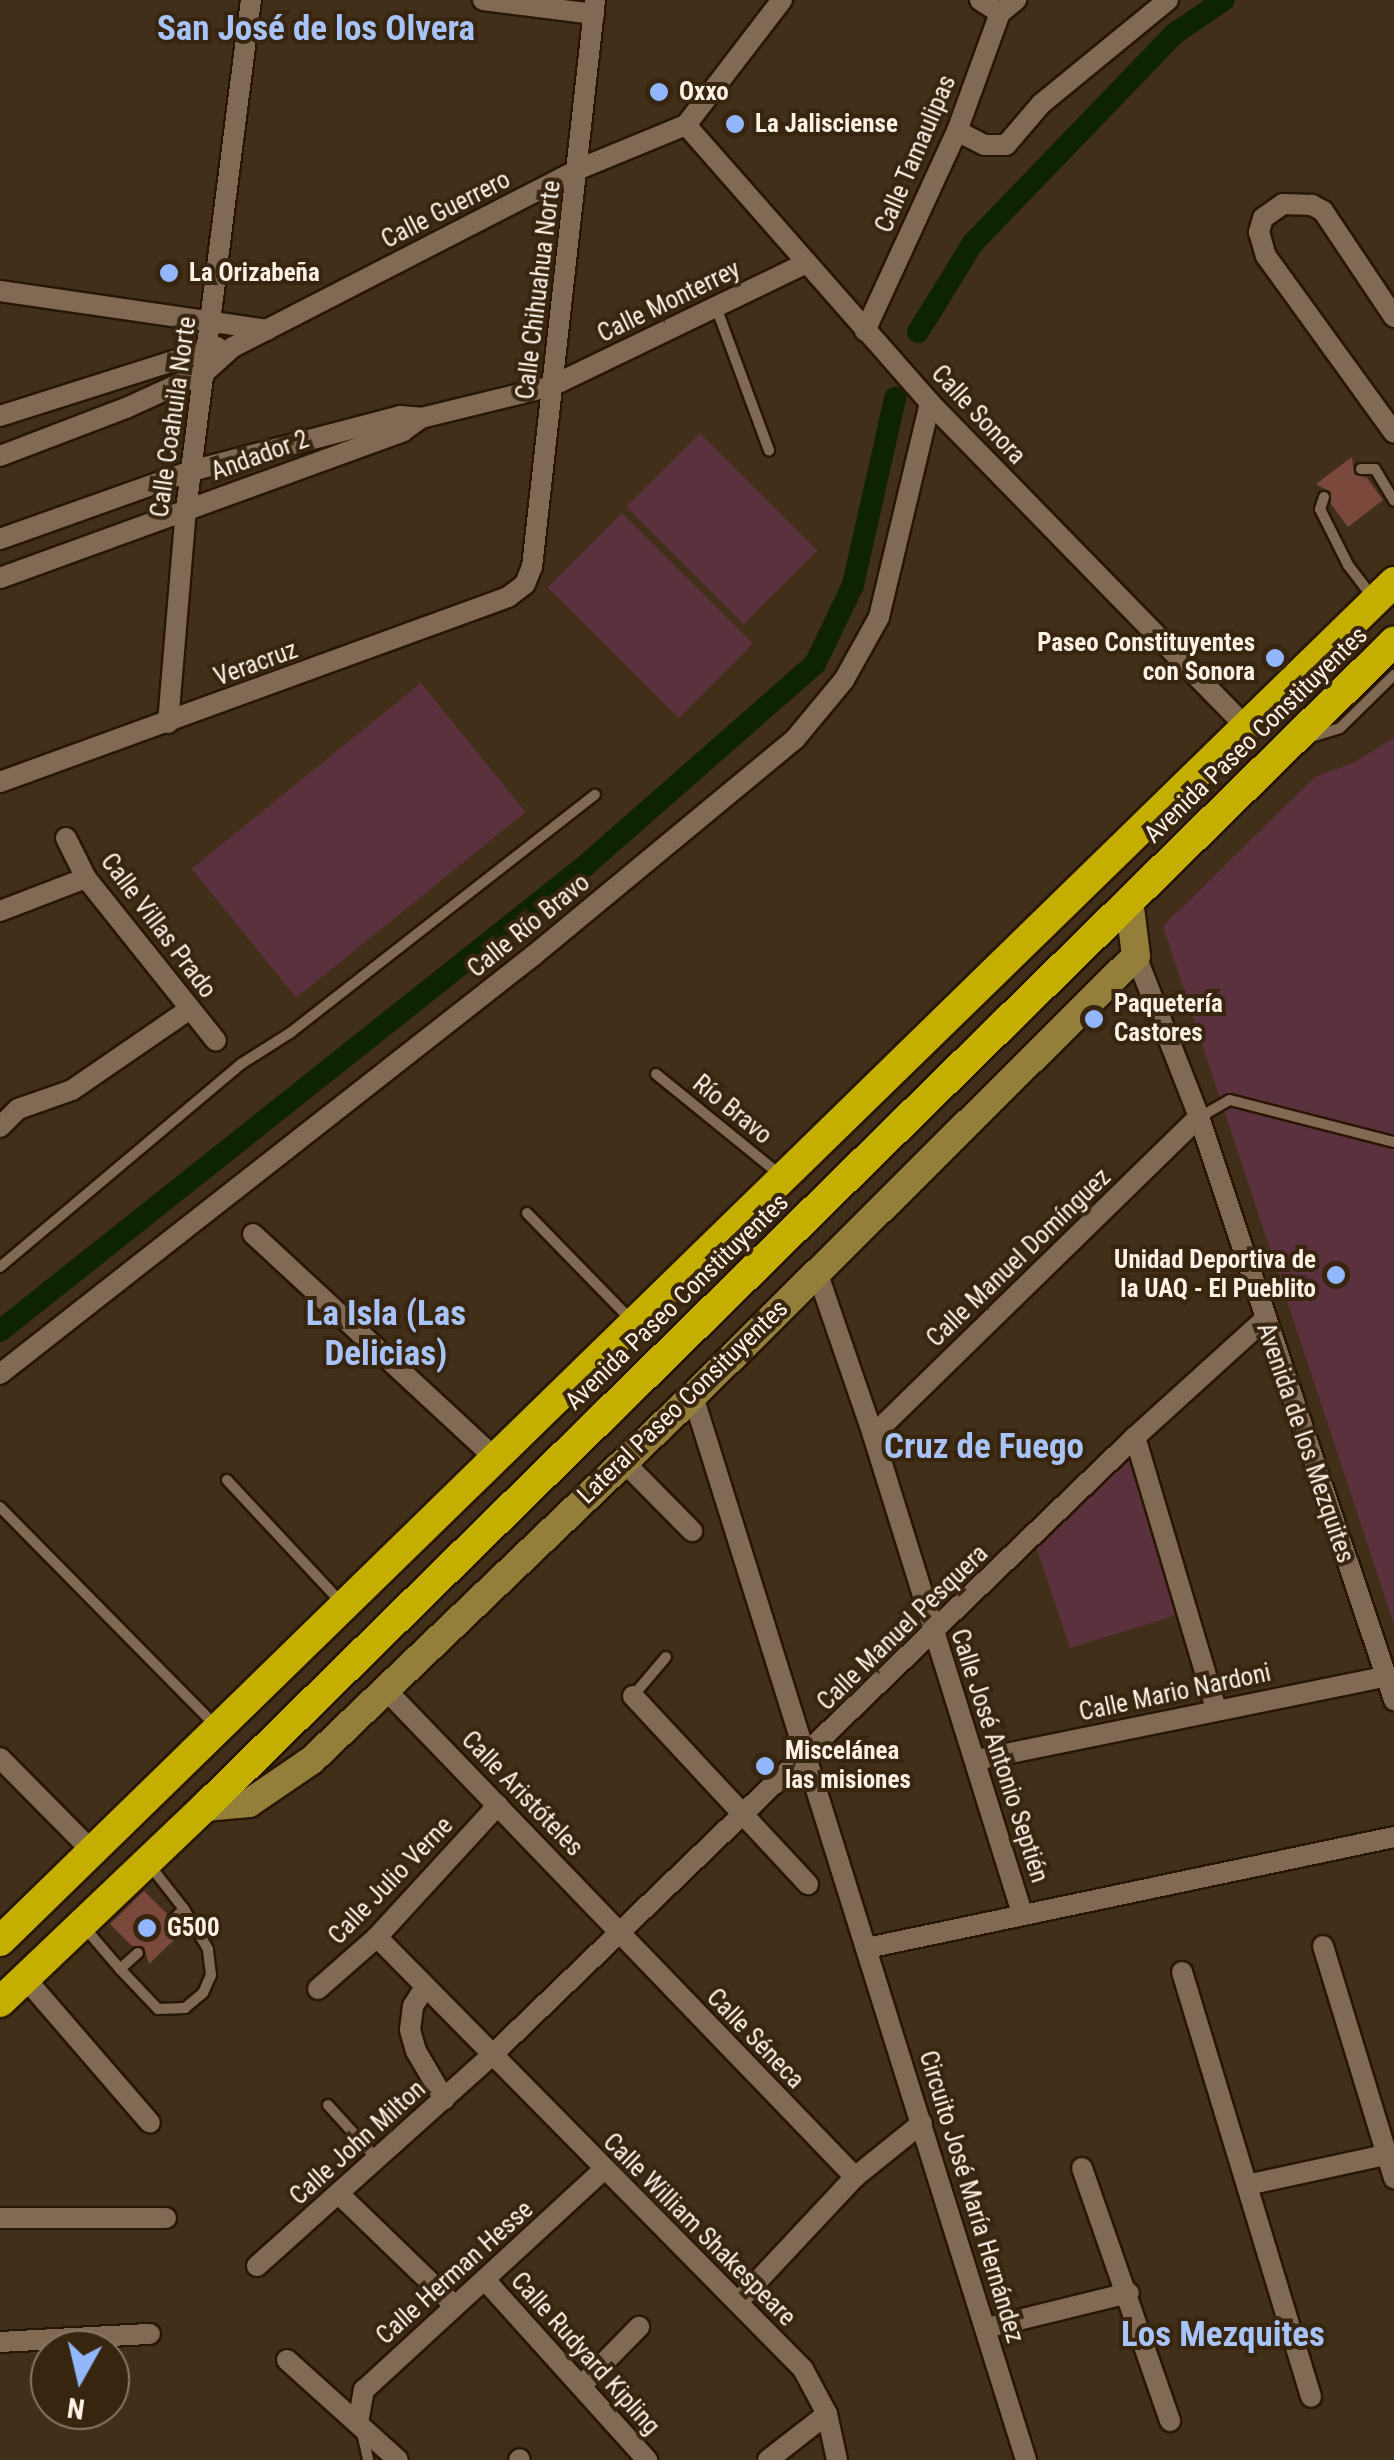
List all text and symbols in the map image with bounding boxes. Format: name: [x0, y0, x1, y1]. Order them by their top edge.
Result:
district label: San José de los Olvera: [157, 8, 475, 50]
street label: Calle Tamaulipas: [869, 70, 963, 238]
place label: Oxxo: [679, 77, 729, 107]
marker: Oxxo: [648, 81, 670, 103]
place label: La Jalisciense: [755, 109, 898, 139]
marker: La Jalisciense: [724, 113, 746, 135]
street label: Calle Guerrero: [377, 165, 515, 255]
street label: Calle Chihuahua Norte: [511, 179, 567, 401]
street label: Calle Monterrey: [593, 255, 745, 349]
place label: La Orizabeña: [189, 258, 320, 288]
marker: La Orizabeña: [158, 262, 180, 284]
street label: Calle Coahuila Norte: [145, 315, 203, 519]
street label: Calle Sonora: [925, 359, 1031, 471]
street label: Andador 2: [207, 425, 313, 487]
street label: Avenida Paseo Constituyentes: [1138, 621, 1374, 849]
place label: Paseo Constituyentes con Sonora: [1037, 629, 1255, 688]
street label: Veracruz: [210, 635, 302, 693]
marker: Paseo Constituyentes con Sonora: [1264, 647, 1286, 669]
street label: Calle Villas Prado: [94, 848, 222, 1004]
street label: Calle Río Bravo: [462, 868, 596, 984]
place label: Paquetería Castores: [1114, 990, 1223, 1049]
marker: Paquetería Castores: [1083, 1008, 1105, 1030]
street label: Río Bravo: [686, 1069, 778, 1151]
street label: Calle Manuel Domínguez: [921, 1162, 1117, 1354]
street label: Avenida Paseo Constituyentes: [559, 1188, 795, 1416]
place label: Unidad Deportiva de la UAQ - El Pueblito: [1114, 1246, 1316, 1305]
marker: Unidad Deportiva de la UAQ - El Pueblito: [1325, 1264, 1347, 1286]
district label: La Isla (Las Delicias): [306, 1293, 466, 1375]
street label: Lateral Paseo Consituyentes: [572, 1294, 794, 1510]
street label: Avenida de los Mezquites: [1250, 1319, 1360, 1567]
district label: Cruz de Fuego: [884, 1426, 1084, 1468]
street label: Calle Manuel Pesquera: [811, 1539, 995, 1717]
street label: Calle José Antonio Septién: [944, 1625, 1054, 1887]
street label: Calle Mario Nardoni: [1076, 1658, 1274, 1728]
street label: Calle Aristóteles: [455, 1725, 589, 1863]
place label: Miscelánea las misiones: [785, 1737, 911, 1796]
marker: Miscelánea las misiones: [754, 1755, 776, 1777]
street label: Calle Julio Verne: [323, 1811, 459, 1951]
place label: G500: [167, 1913, 220, 1943]
marker: G500: [136, 1917, 158, 1939]
street label: Calle Séneca: [700, 1983, 810, 2095]
street label: Circuito José María Hernández: [912, 2047, 1030, 2347]
street label: Calle John Milton: [284, 2074, 432, 2212]
street label: Calle William Shakespeare: [597, 2128, 801, 2332]
street label: Calle Herman Hesse: [371, 2195, 539, 2351]
street label: Calle Rudyard Kipling: [504, 2267, 666, 2441]
district label: Los Mezquites: [1121, 2314, 1325, 2356]
north arrow: [30, 2330, 130, 2430]
text: N: [65, 2391, 87, 2426]

